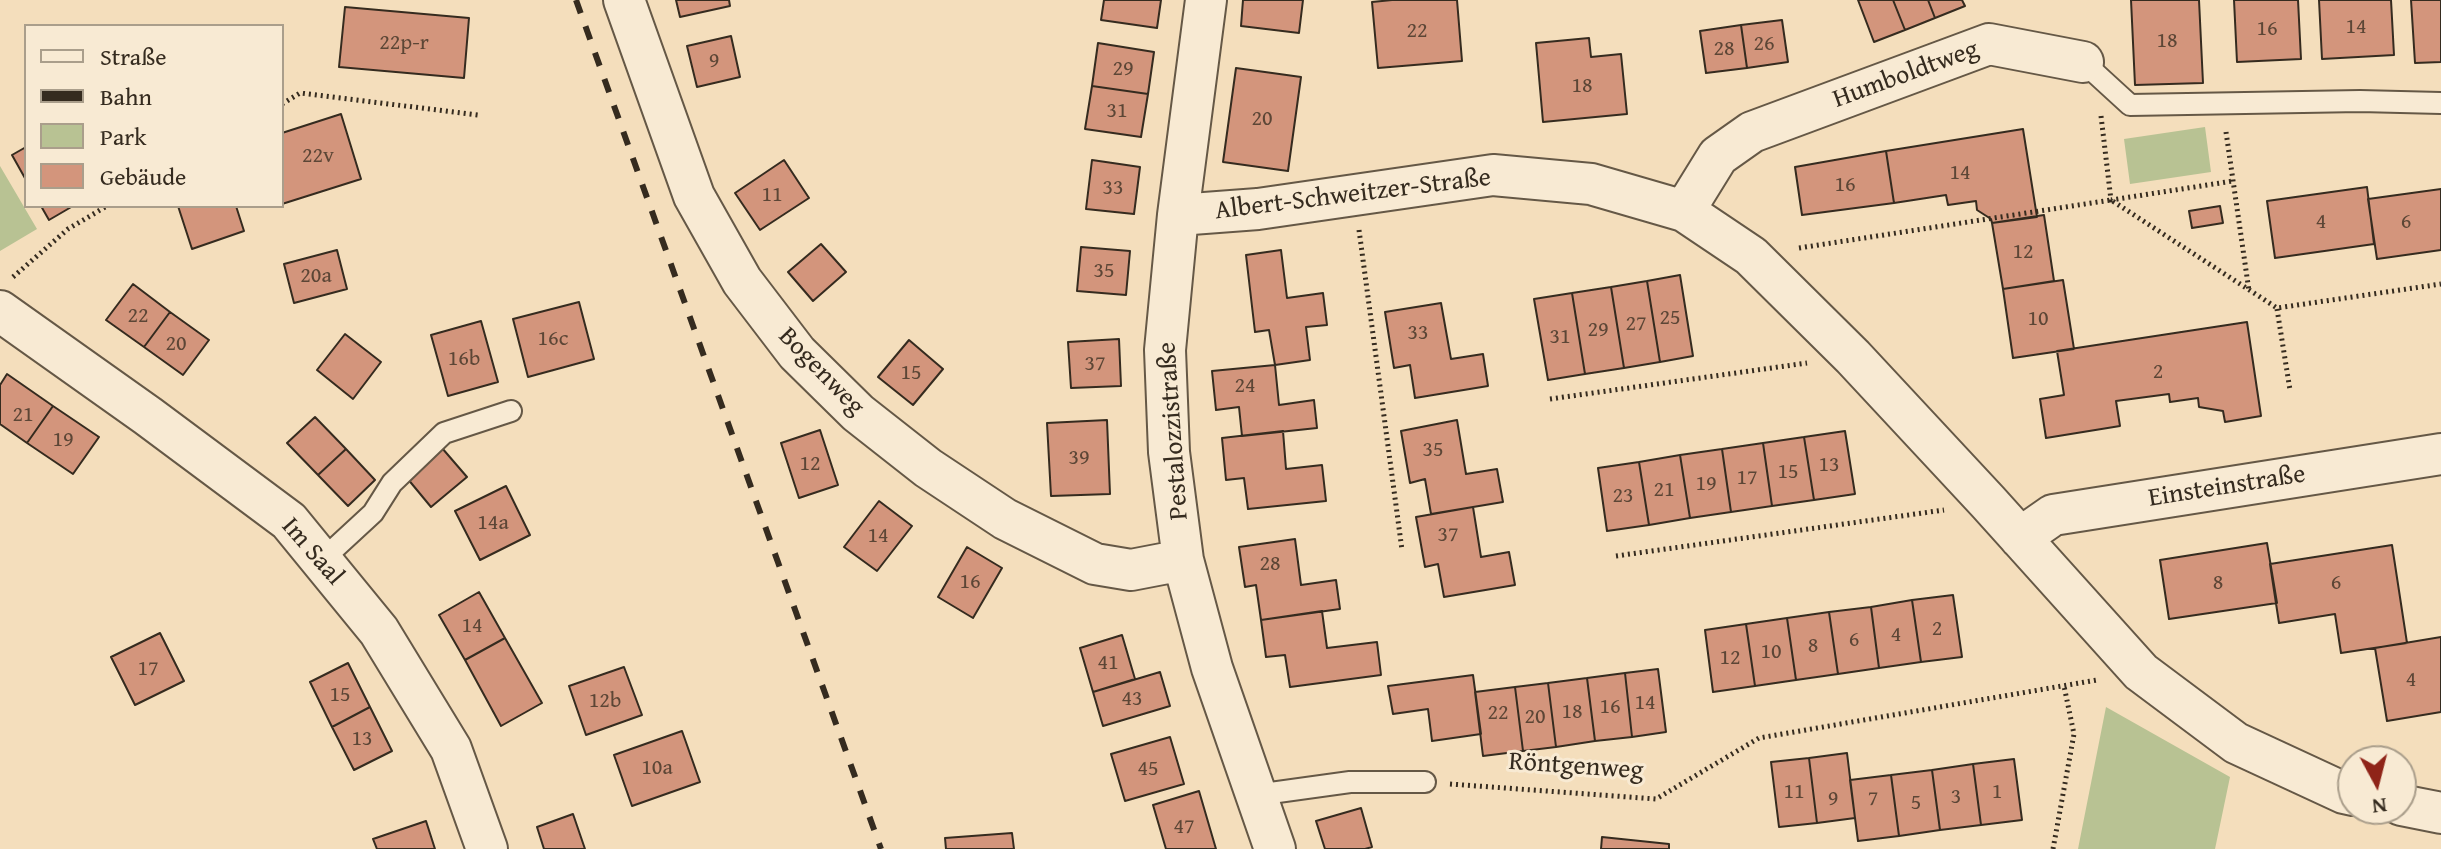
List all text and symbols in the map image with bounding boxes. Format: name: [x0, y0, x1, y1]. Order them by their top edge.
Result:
house number: 14: [2345, 14, 2367, 40]
house number: 16: [2256, 16, 2278, 42]
house number: 22: [1406, 18, 1428, 44]
legend: [24, 24, 284, 208]
house number: 18: [2156, 28, 2178, 54]
house number: 22p-r: [379, 30, 429, 56]
house number: 26: [1753, 31, 1775, 57]
street label: Humboldtweg: [1829, 34, 1983, 116]
house number: 28: [1713, 36, 1735, 62]
text: Straße: [100, 39, 167, 74]
house number: 9: [709, 48, 719, 74]
house number: 29: [1112, 56, 1134, 82]
house number: 18: [1571, 73, 1593, 99]
text: Bahn: [100, 79, 152, 114]
house number: 31: [1106, 98, 1128, 124]
house number: 20: [1251, 106, 1273, 132]
text: Park: [100, 119, 146, 154]
house number: 22v: [302, 143, 334, 169]
text: Gebäude: [100, 159, 186, 194]
house number: 14: [1949, 160, 1971, 186]
street label: Albert-Schweitzer-Straße: [1213, 163, 1493, 227]
house number: 16: [1834, 172, 1856, 198]
house number: 33: [1102, 175, 1124, 201]
house number: 11: [761, 182, 783, 208]
house number: 4: [2316, 209, 2326, 235]
house number: 6: [2401, 209, 2411, 235]
house number: 12: [2012, 239, 2034, 265]
house number: 35: [1093, 258, 1115, 284]
house number: 20a: [300, 263, 332, 289]
house number: 22: [127, 303, 149, 329]
house number: 25: [1659, 305, 1681, 331]
house number: 10: [2027, 306, 2049, 332]
house number: 27: [1625, 311, 1647, 337]
house number: 29: [1587, 317, 1609, 343]
house number: 33: [1407, 320, 1429, 346]
street label: Bogenweg: [771, 321, 871, 423]
house number: 31: [1549, 324, 1571, 350]
house number: 16c: [538, 326, 568, 352]
house number: 20: [165, 331, 187, 357]
street label: Pestalozzistraße: [1152, 341, 1196, 521]
house number: 16b: [448, 346, 480, 372]
house number: 37: [1084, 351, 1106, 377]
house number: 2: [2153, 359, 2163, 385]
house number: 15: [900, 360, 922, 386]
house number: 24: [1234, 373, 1256, 399]
house number: 21: [12, 402, 34, 428]
house number: 19: [52, 427, 74, 453]
house number: 35: [1422, 437, 1444, 463]
house number: 39: [1068, 445, 1090, 471]
house number: 12: [799, 451, 821, 477]
house number: 13: [1818, 452, 1840, 478]
house number: 15: [1777, 459, 1799, 485]
street label: Einsteinstraße: [2146, 459, 2308, 515]
house number: 17: [1736, 465, 1758, 491]
house number: 19: [1695, 471, 1717, 497]
house number: 21: [1653, 477, 1675, 503]
house number: 23: [1612, 483, 1634, 509]
house number: 14a: [477, 510, 509, 536]
street label: Im Saal: [274, 512, 350, 592]
house number: 37: [1437, 522, 1459, 548]
house number: 14: [867, 523, 889, 549]
house number: 28: [1259, 551, 1281, 577]
house number: 16: [959, 569, 981, 595]
house number: 8: [2213, 570, 2223, 596]
house number: 6: [2331, 570, 2341, 596]
house number: 14: [461, 613, 483, 639]
house number: 2: [1932, 616, 1942, 642]
house number: 4: [1891, 622, 1901, 648]
house number: 6: [1849, 627, 1859, 653]
house number: 8: [1808, 633, 1818, 659]
house number: 10: [1760, 639, 1782, 665]
house number: 12: [1719, 645, 1741, 671]
house number: 41: [1097, 650, 1119, 676]
house number: 17: [137, 656, 159, 682]
house number: 4: [2406, 667, 2416, 693]
house number: 15: [329, 682, 351, 708]
house number: 43: [1121, 686, 1143, 712]
house number: 12b: [589, 688, 621, 714]
house number: 14: [1634, 690, 1656, 716]
house number: 16: [1599, 694, 1621, 720]
house number: 18: [1561, 699, 1583, 725]
house number: 22: [1487, 700, 1509, 726]
house number: 20: [1524, 704, 1546, 730]
house number: 13: [351, 726, 373, 752]
north arrow: [2337, 745, 2417, 825]
street label: Röntgenweg: [1508, 747, 1644, 787]
house number: 10a: [641, 755, 673, 781]
house number: 45: [1137, 756, 1159, 782]
house number: 11: [1783, 779, 1805, 805]
house number: 1: [1992, 779, 2002, 805]
house number: 3: [1951, 784, 1961, 810]
house number: 9: [1828, 786, 1838, 812]
house number: 7: [1868, 786, 1878, 812]
house number: 5: [1911, 790, 1921, 816]
text: N: [2370, 790, 2389, 824]
house number: 47: [1173, 814, 1195, 840]

